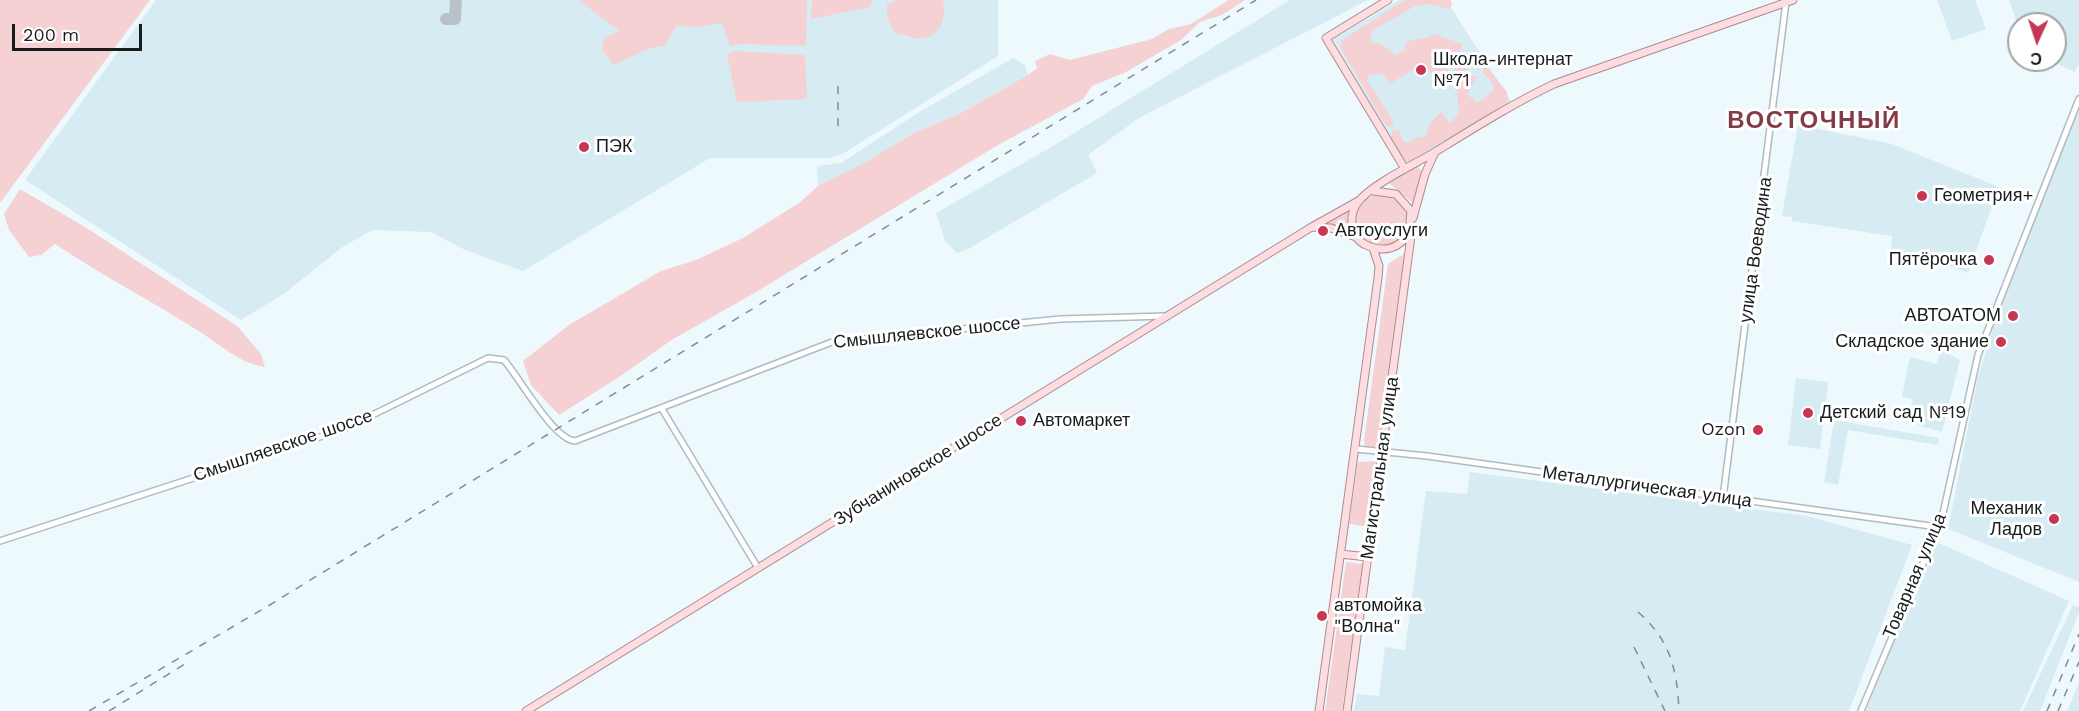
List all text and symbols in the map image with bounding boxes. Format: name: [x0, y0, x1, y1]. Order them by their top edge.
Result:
scale bar: [15, 12, 146, 50]
north arrow: [2007, 12, 2067, 72]
text: 200 m: [23, 24, 79, 45]
place label: Школа-интернат №71: [1433, 49, 1573, 92]
text: С: [2030, 49, 2042, 68]
marker: Школа-интернат №71: [1414, 63, 1428, 77]
district label: ВОСТОЧНЫЙ: [1727, 107, 1901, 135]
place label: ПЭК: [596, 136, 632, 158]
marker: ПЭК: [577, 140, 591, 154]
street label: улица Воеводина: [1735, 176, 1777, 324]
place label: Геометрия+: [1934, 185, 2033, 207]
marker: Геометрия+: [1915, 189, 1929, 203]
place label: Автоуслуги: [1335, 220, 1428, 242]
marker: Автоуслуги: [1316, 224, 1330, 238]
place label: Пятёрочка: [1889, 249, 1977, 271]
marker: Пятёрочка: [1982, 253, 1996, 267]
place label: АВТОАТОМ: [1905, 305, 2001, 327]
marker: АВТОАТОМ: [2006, 309, 2020, 323]
street label: Смышляевское шоссе: [832, 312, 1022, 354]
place label: Складское здание: [1835, 331, 1989, 353]
marker: Складское здание: [1994, 335, 2008, 349]
street label: Магистральная улица: [1356, 375, 1404, 561]
place label: Детский сад №19: [1820, 402, 1966, 424]
street label: Смышляевское шоссе: [191, 405, 375, 487]
marker: Детский сад №19: [1801, 406, 1815, 420]
street label: Зубчаниновское шоссе: [830, 409, 1006, 531]
place label: Автомаркет: [1033, 410, 1130, 432]
marker: Автомаркет: [1014, 414, 1028, 428]
place label: Ozon: [1701, 419, 1746, 441]
marker: Ozon: [1751, 423, 1765, 437]
street label: Металлургическая улица: [1541, 462, 1753, 512]
place label: Механик Ладов: [1971, 498, 2042, 540]
street label: Товарная улица: [1879, 510, 1951, 642]
marker: Механик Ладов: [2047, 512, 2061, 526]
place label: автомойка "Волна": [1334, 595, 1422, 638]
marker: автомойка "Волна": [1315, 609, 1329, 623]

